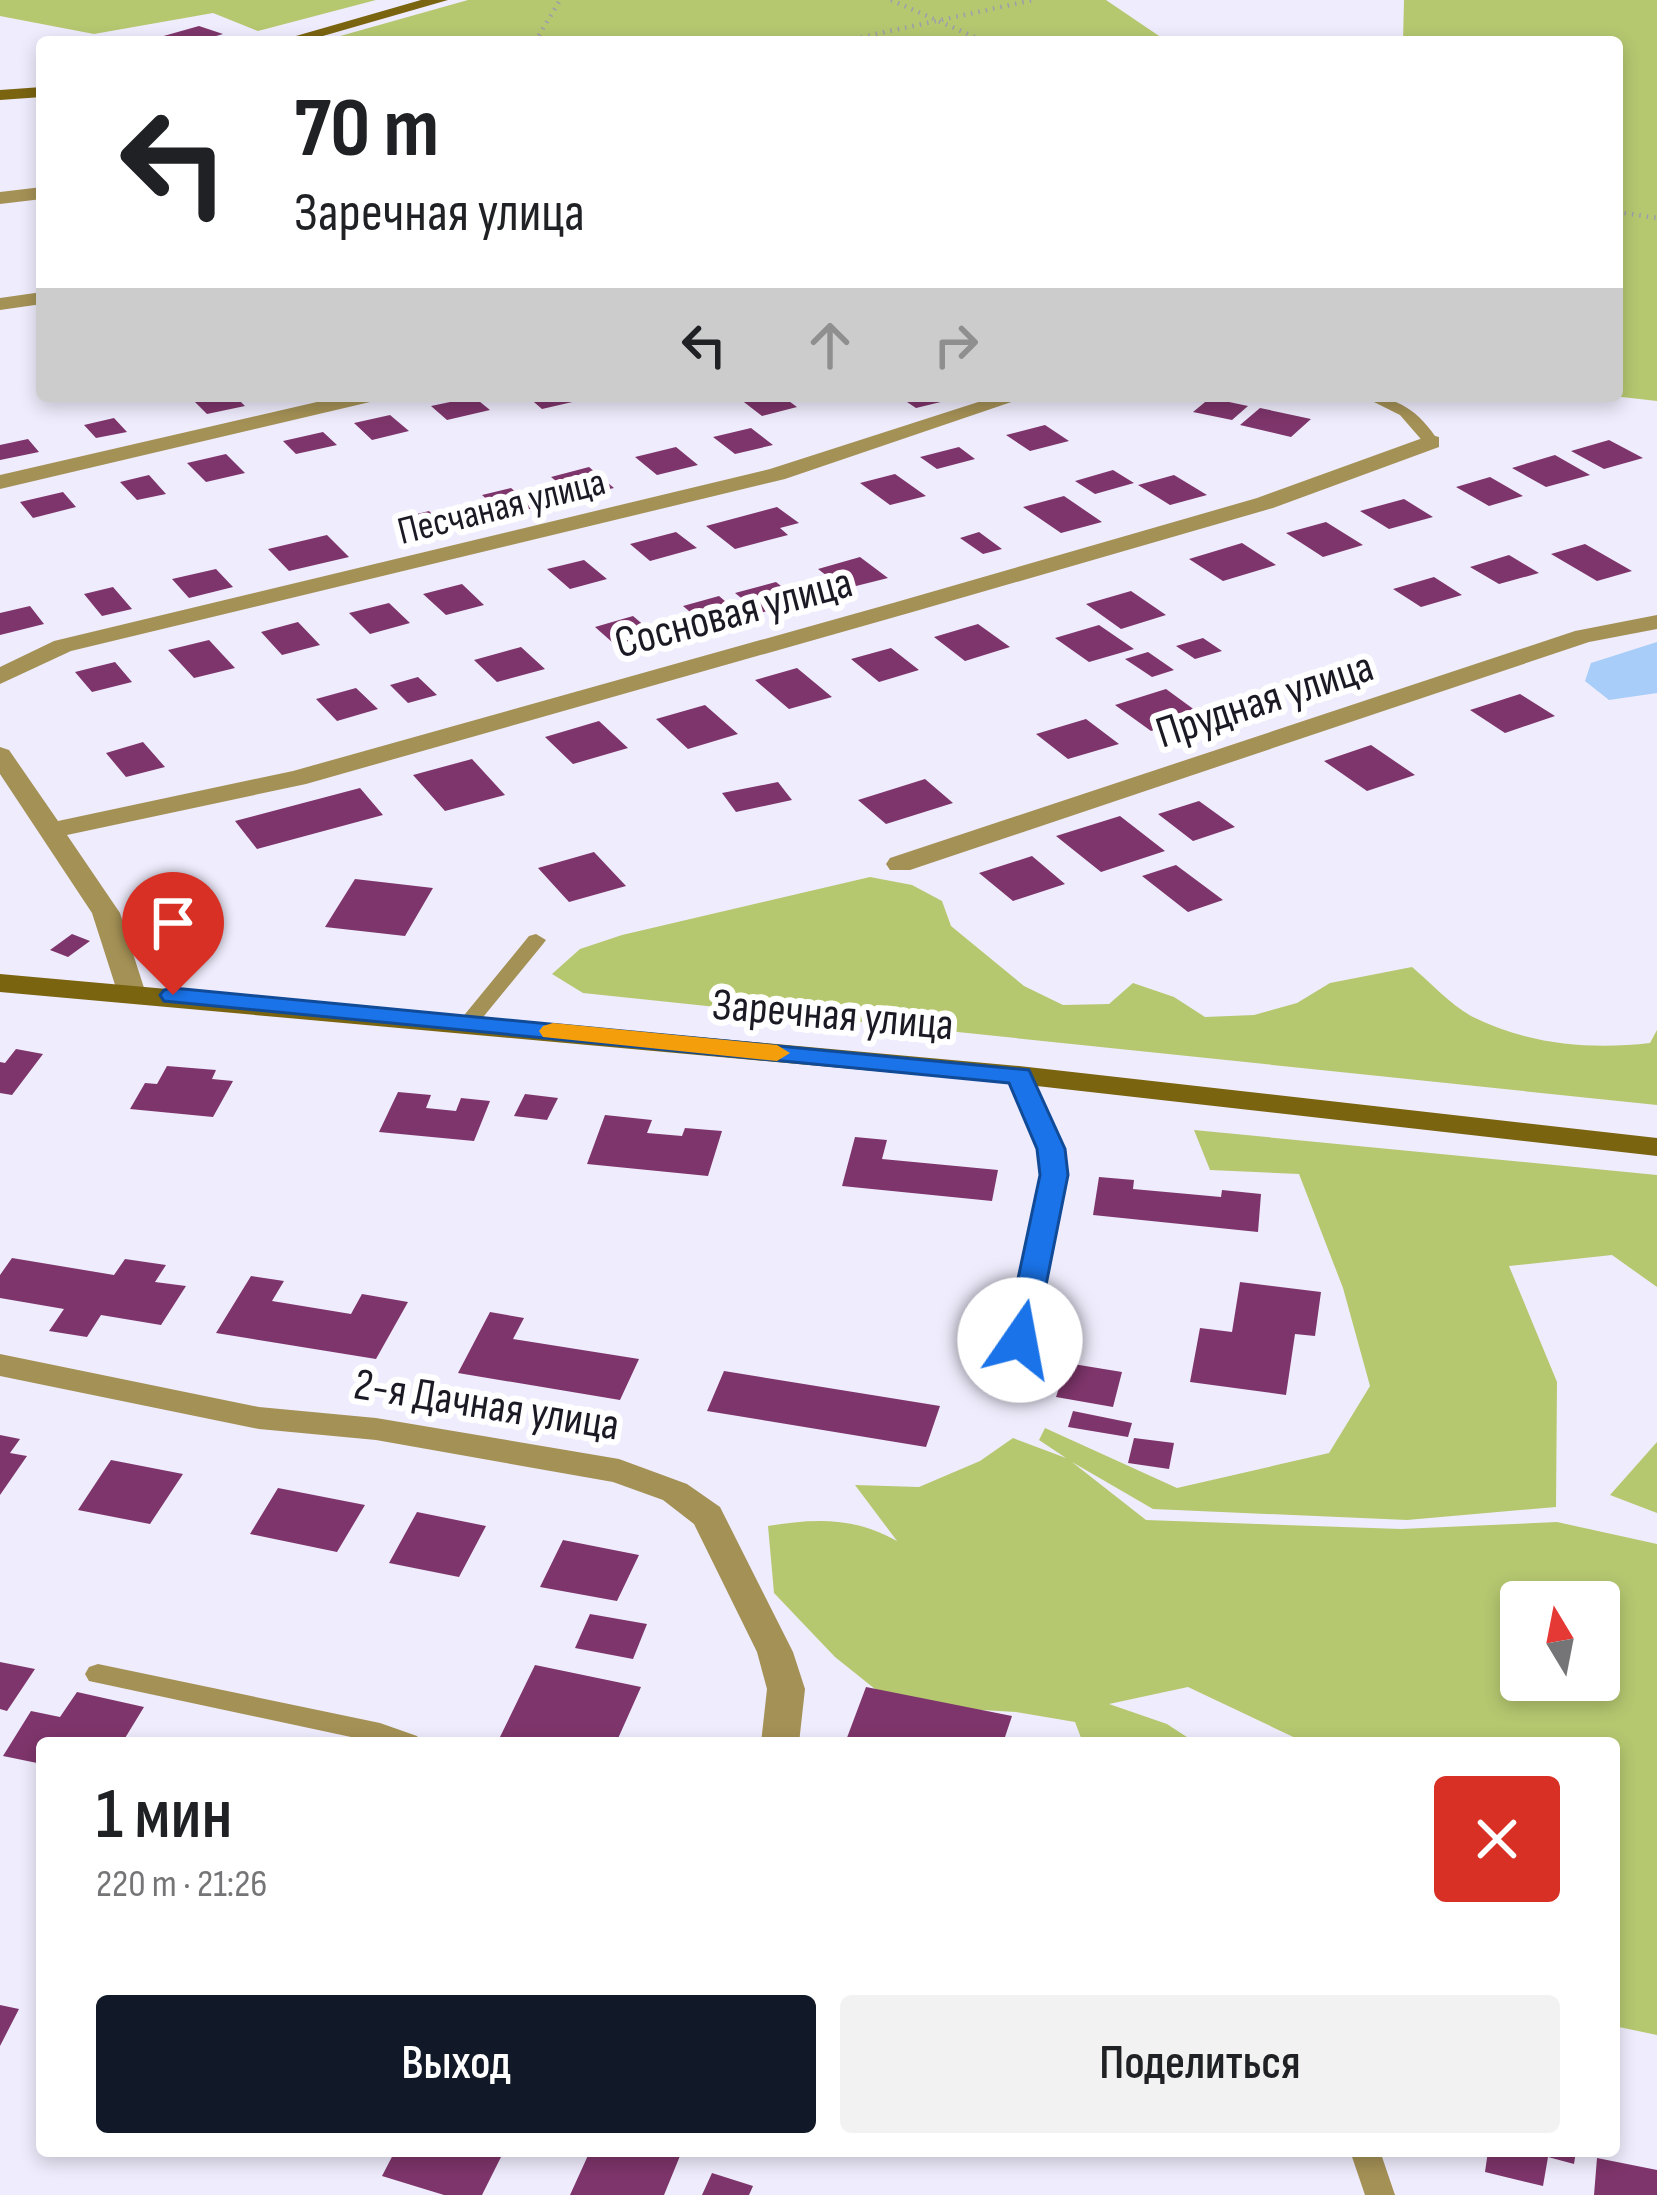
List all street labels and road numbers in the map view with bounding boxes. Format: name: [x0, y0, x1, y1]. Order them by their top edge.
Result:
street label: Песчаная улица: [393, 459, 610, 556]
street label: Сосновая улица: [609, 555, 858, 672]
street label: Прудная улица: [1149, 639, 1380, 761]
street label: Заречная улица: [710, 978, 956, 1053]
street label: 2-я Дачная улица: [350, 1357, 623, 1454]

